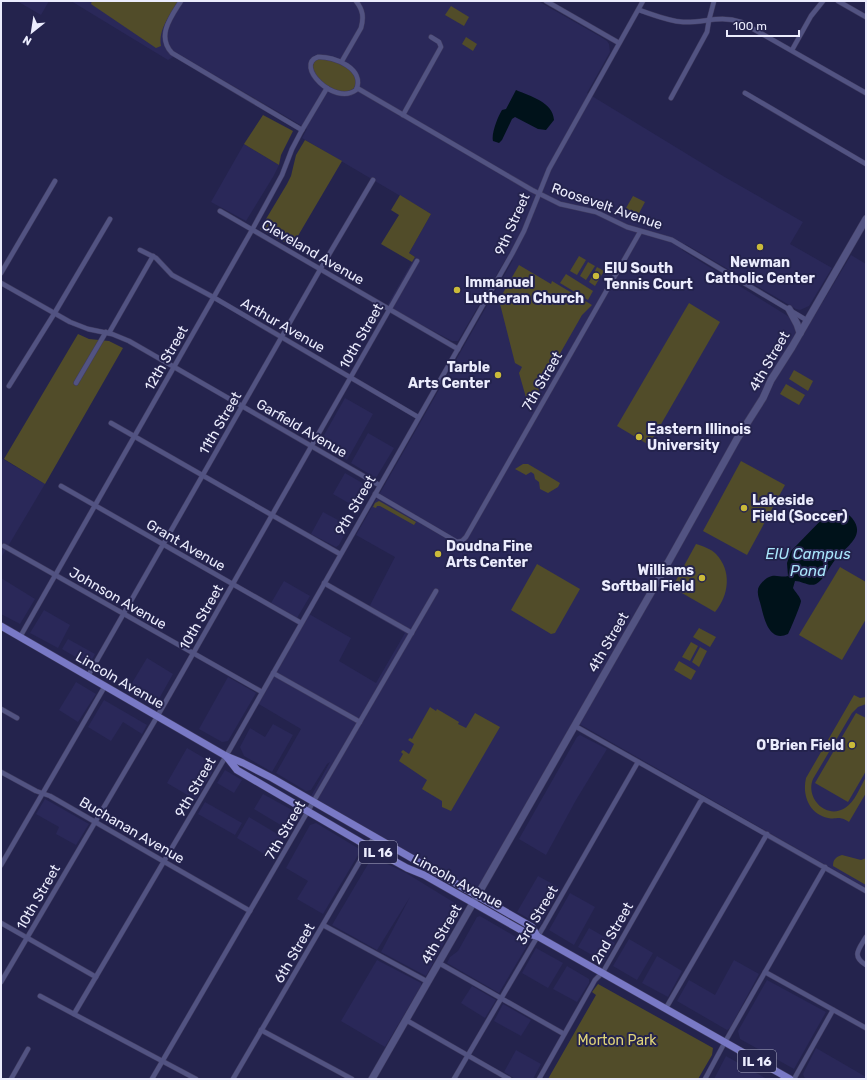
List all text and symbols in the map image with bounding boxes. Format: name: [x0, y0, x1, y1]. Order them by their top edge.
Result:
north arrow: [12, 12, 52, 52]
scale bar: [727, 12, 799, 38]
text: 100 m: [733, 19, 767, 33]
text: N: [21, 33, 34, 48]
street label: Roosevelt Avenue: [549, 180, 665, 233]
street label: 9th Street: [491, 190, 534, 258]
street label: Cleveland Avenue: [258, 216, 367, 289]
marker: Newman Catholic Center: [755, 242, 765, 252]
place label: Newman Catholic Center: [705, 254, 816, 287]
place label: EIU South Tennis Court: [604, 260, 693, 293]
marker: EIU South Tennis Court: [591, 271, 601, 281]
place label: Immanuel Lutheran Church: [465, 274, 584, 307]
marker: Immanuel Lutheran Church: [452, 285, 462, 295]
street label: Arthur Avenue: [238, 295, 328, 356]
street label: 10th Street: [336, 300, 387, 372]
street label: 12th Street: [141, 322, 192, 394]
street label: 4th Street: [745, 328, 794, 394]
street label: 7th Street: [519, 348, 566, 414]
place label: Tarble Arts Center: [408, 359, 491, 392]
marker: Tarble Arts Center: [493, 370, 503, 380]
street label: 11th Street: [196, 388, 246, 458]
street label: Garfield Avenue: [253, 396, 350, 461]
place label: Eastern Illinois University: [647, 421, 751, 454]
marker: Eastern Illinois University: [634, 432, 644, 442]
street label: 9th Street: [332, 472, 380, 538]
place label: Lakeside Field (Soccer): [752, 492, 848, 525]
marker: Lakeside Field (Soccer): [739, 503, 749, 513]
street label: Grant Avenue: [143, 516, 228, 575]
place label: Doudna Fine Arts Center: [446, 538, 533, 571]
water label: EIU Campus Pond: [765, 545, 851, 580]
marker: Doudna Fine Arts Center: [433, 549, 443, 559]
place label: Williams Softball Field: [602, 562, 694, 595]
street label: Johnson Avenue: [66, 564, 170, 633]
marker: Williams Softball Field: [697, 573, 707, 583]
street label: 10th Street: [176, 581, 227, 653]
street label: 4th Street: [584, 609, 633, 675]
street label: Lincoln Avenue: [72, 648, 167, 713]
place label: O'Brien Field: [756, 737, 844, 754]
marker: O'Brien Field: [847, 740, 857, 750]
street label: 9th Street: [172, 754, 220, 820]
street label: Buchanan Avenue: [76, 793, 187, 868]
street label: 7th Street: [262, 797, 309, 863]
road number: IL 16: [359, 841, 397, 863]
street label: Lincoln Avenue: [410, 851, 506, 912]
street label: 10th Street: [13, 861, 64, 933]
street label: 3rd Street: [513, 882, 562, 948]
street label: 2nd Street: [588, 899, 637, 967]
street label: 4th Street: [417, 901, 466, 967]
street label: 6th Street: [270, 920, 319, 986]
park label: Morton Park: [577, 1032, 657, 1049]
road number: IL 16: [738, 1050, 776, 1072]

